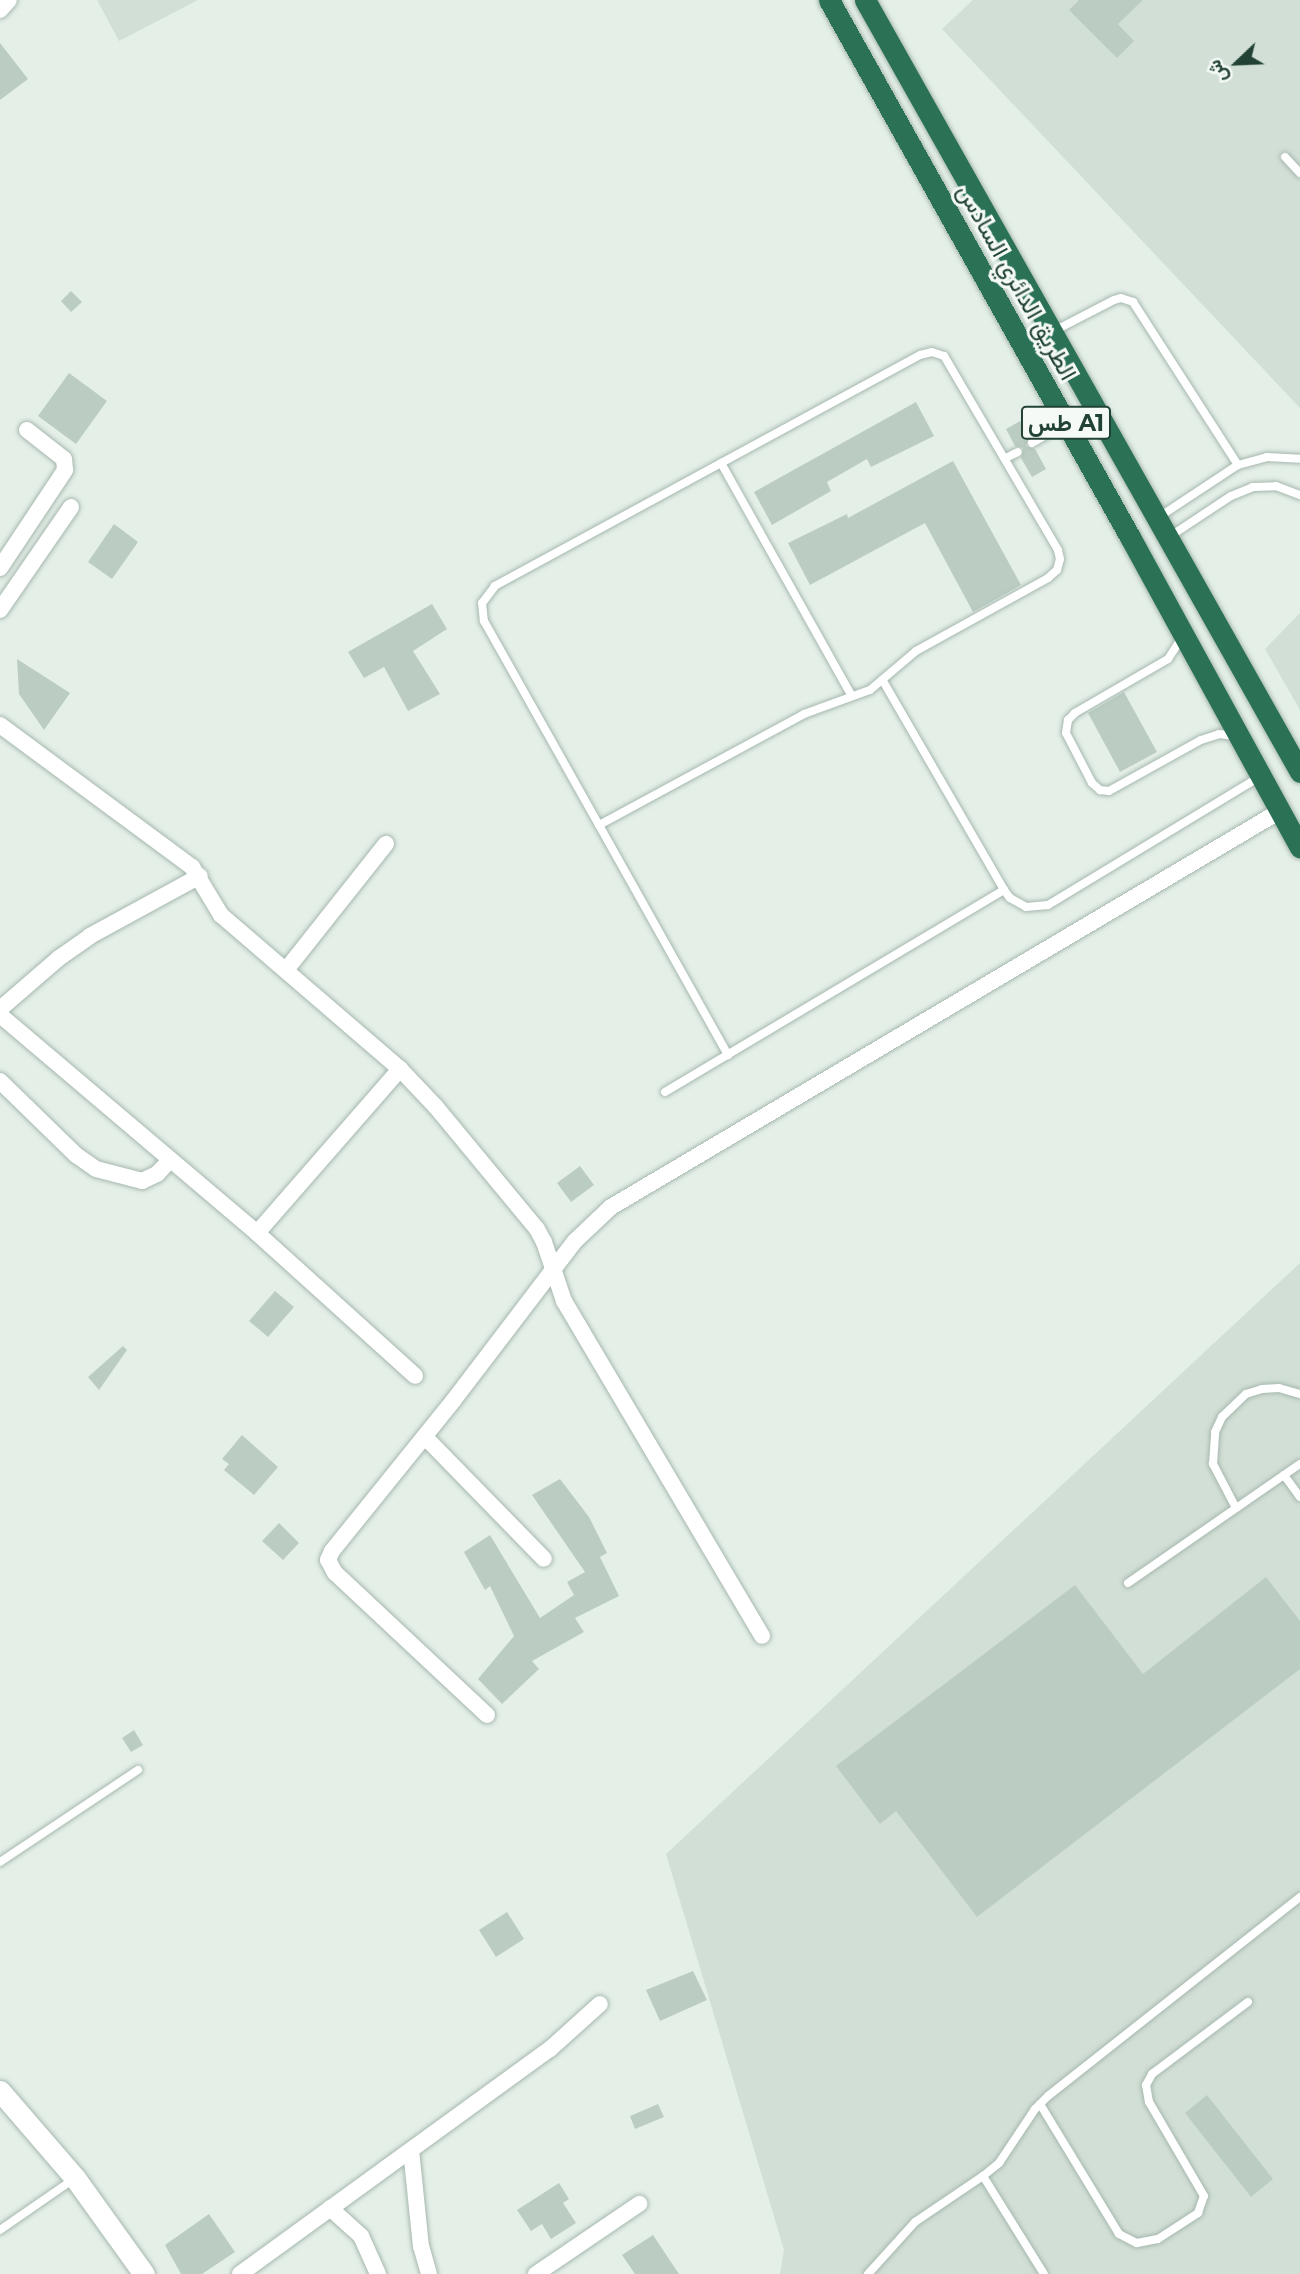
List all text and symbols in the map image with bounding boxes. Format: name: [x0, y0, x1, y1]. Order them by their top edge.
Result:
north arrow: [1202, 28, 1272, 98]
text: ش: [1202, 56, 1232, 86]
street label: الطريق الدائري السادس: [951, 179, 1083, 385]
road number: طس A1: [1020, 404, 1112, 442]

